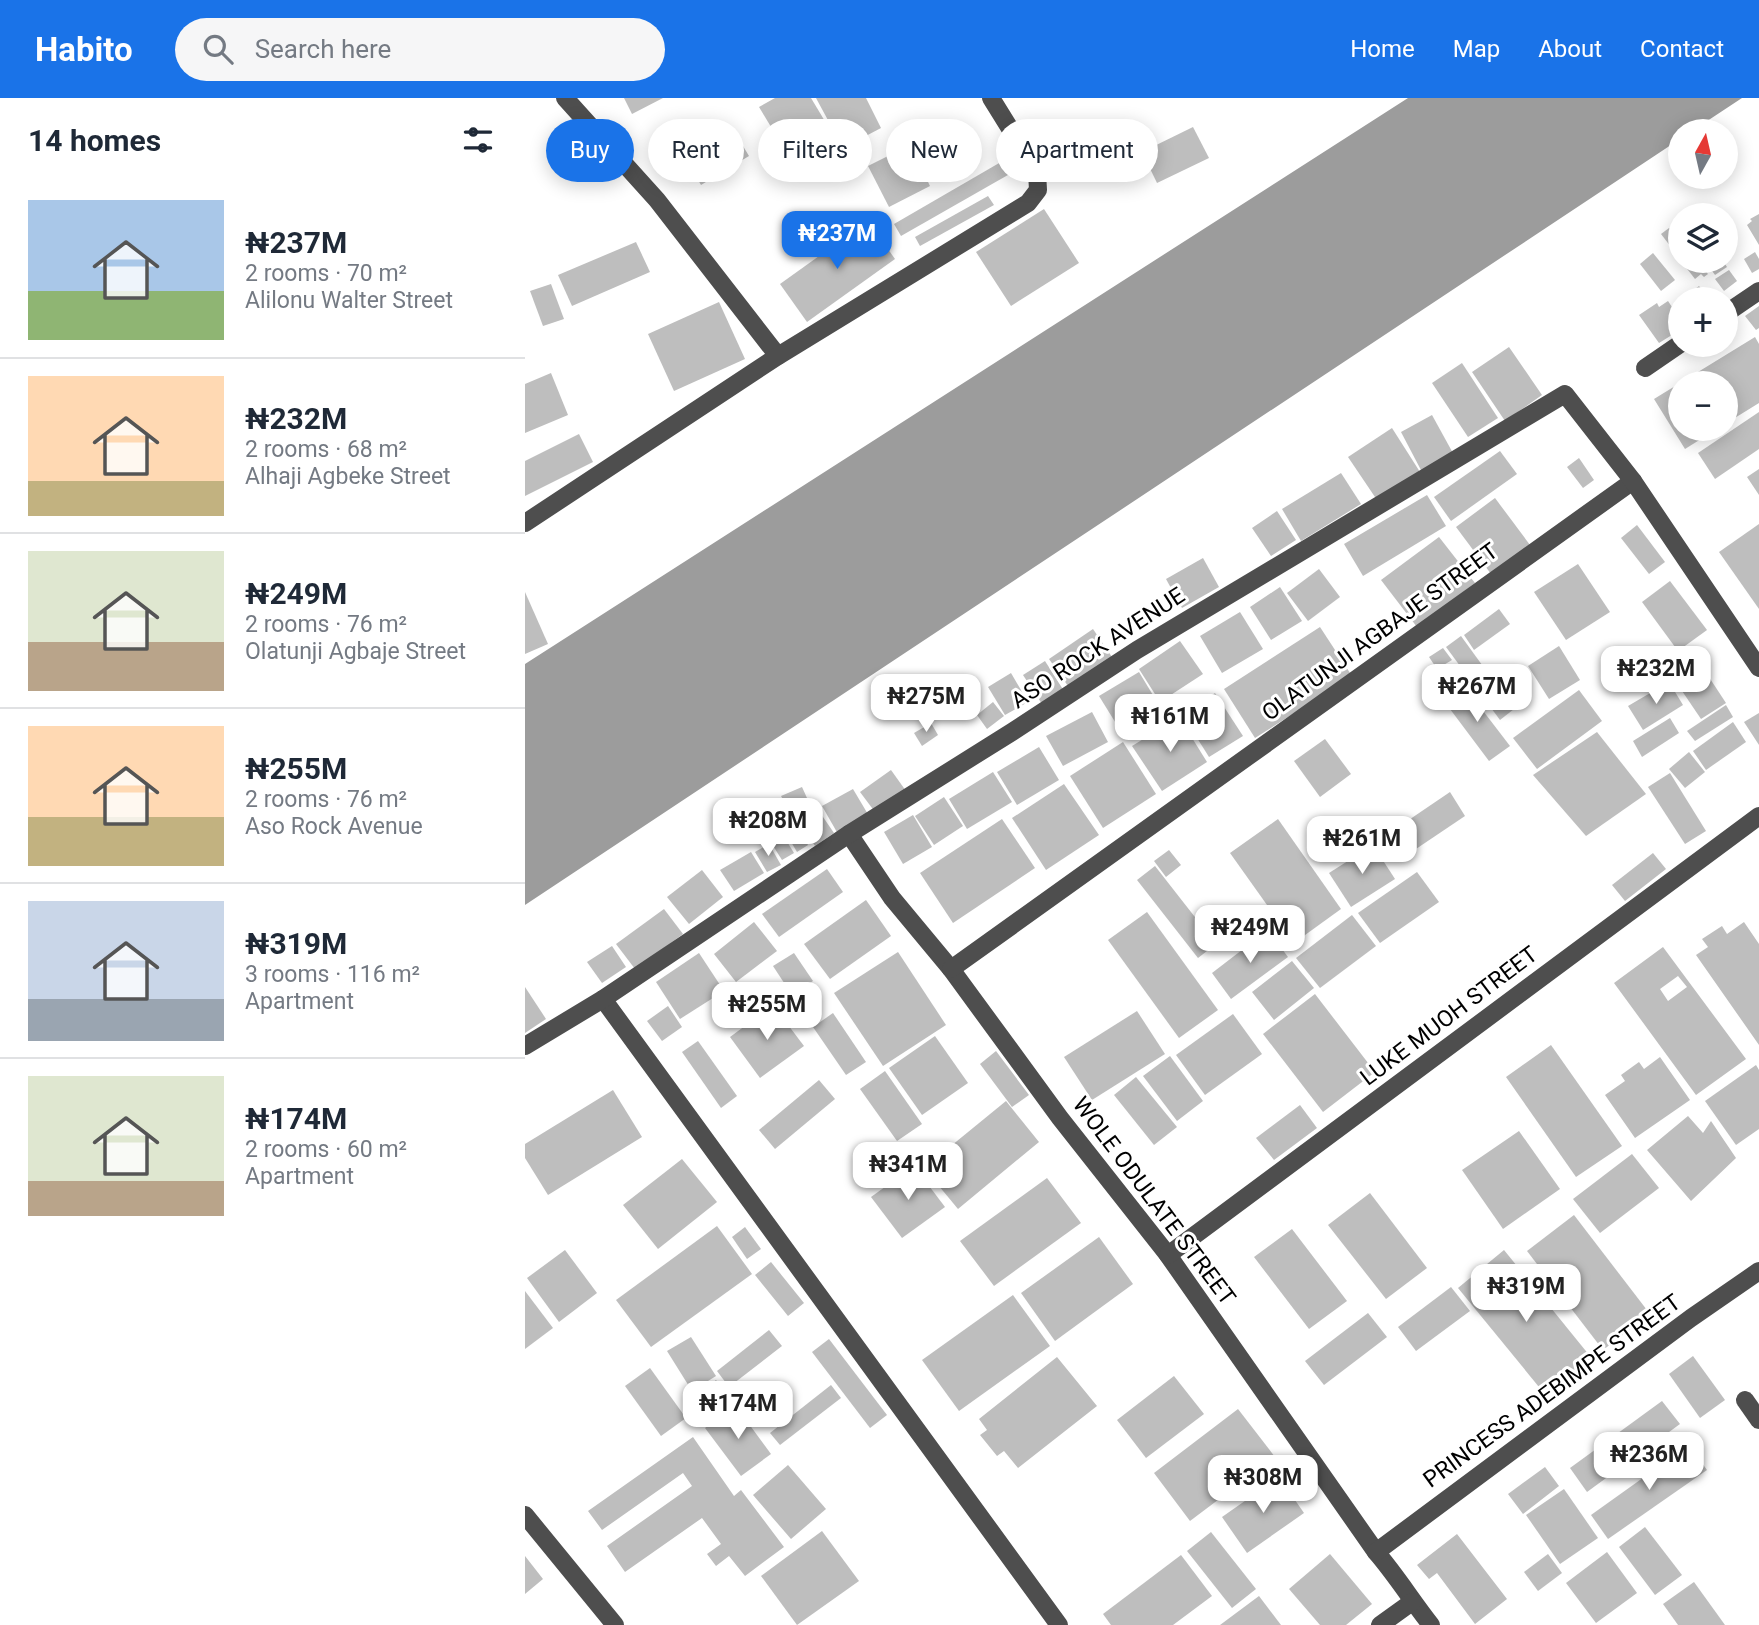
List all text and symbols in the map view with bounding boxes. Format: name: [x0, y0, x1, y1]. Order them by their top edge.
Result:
search box: [175, 18, 665, 81]
text: Habito: [35, 30, 133, 69]
icon: search: [199, 30, 237, 68]
text: Search here: [255, 34, 391, 64]
text: Home: [1350, 35, 1415, 63]
text: Map: [1453, 35, 1500, 63]
text: About: [1538, 35, 1602, 63]
text: Contact: [1640, 35, 1724, 63]
chip: Buy: [546, 119, 634, 182]
chip: Rent: [648, 119, 744, 182]
chip: Filters: [758, 119, 872, 182]
chip: New: [886, 119, 982, 182]
chip: Apartment: [996, 119, 1158, 182]
north arrow: [1668, 119, 1738, 189]
map controls: [1668, 119, 1738, 441]
icon: filters: [459, 121, 497, 159]
text: 14 homes: [28, 123, 161, 158]
button: layers: [1668, 203, 1738, 273]
pin: ₦237M: [788, 212, 886, 271]
text: ₦237M: [798, 220, 876, 247]
text: ₦237M: [245, 225, 347, 260]
icon: home: [84, 228, 168, 312]
text: 2 rooms · 70 m²: [245, 260, 407, 287]
text: Alilonu Walter Street: [245, 287, 453, 314]
button: +: [1668, 287, 1738, 357]
button: −: [1668, 371, 1738, 441]
text: ₦232M: [245, 401, 347, 436]
icon: home: [84, 404, 168, 488]
text: 2 rooms · 68 m²: [245, 436, 407, 463]
text: Alhaji Agbeke Street: [245, 463, 451, 490]
street label: OLATUNJI AGBAJE STREET: [1257, 537, 1503, 727]
text: ₦249M: [245, 576, 347, 611]
icon: home: [84, 579, 168, 663]
street label: ASO ROCK AVENUE: [1006, 582, 1190, 714]
text: 2 rooms · 76 m²: [245, 611, 407, 638]
text: Olatunji Agbaje Street: [245, 638, 466, 665]
pin: ₦232M: [1607, 646, 1705, 706]
text: ₦232M: [1617, 655, 1695, 682]
pin: ₦267M: [1428, 664, 1526, 724]
text: ₦267M: [1438, 673, 1516, 700]
pin: ₦275M: [877, 674, 975, 734]
text: ₦275M: [887, 683, 965, 710]
pin: ₦161M: [1121, 694, 1219, 754]
text: ₦161M: [1131, 703, 1209, 730]
text: ₦255M: [245, 751, 347, 786]
icon: home: [84, 754, 168, 838]
text: 2 rooms · 76 m²: [245, 786, 407, 813]
pin: ₦208M: [719, 798, 817, 858]
text: ₦208M: [729, 807, 807, 834]
text: Aso Rock Avenue: [245, 813, 423, 840]
pin: ₦261M: [1313, 816, 1411, 876]
text: ₦261M: [1323, 825, 1401, 852]
pin: ₦249M: [1201, 906, 1299, 965]
text: ₦249M: [1211, 914, 1289, 941]
text: ₦319M: [245, 926, 347, 961]
icon: home: [84, 929, 168, 1013]
street label: LUKE MUOH STREET: [1355, 941, 1543, 1091]
text: 3 rooms · 116 m²: [245, 961, 420, 988]
pin: ₦255M: [718, 982, 816, 1042]
text: Apartment: [245, 988, 354, 1015]
text: ₦255M: [728, 991, 806, 1018]
street label: WOLE ODULATE STREET: [1067, 1092, 1241, 1311]
text: ₦174M: [245, 1101, 347, 1136]
icon: home: [84, 1104, 168, 1188]
text: 2 rooms · 60 m²: [245, 1136, 407, 1163]
pin: ₦341M: [859, 1142, 957, 1202]
text: ₦341M: [869, 1151, 947, 1178]
text: Apartment: [245, 1163, 354, 1190]
pin: ₦319M: [1477, 1264, 1575, 1324]
text: ₦319M: [1487, 1273, 1565, 1300]
street label: PRINCESS ADEBIMPE STREET: [1418, 1288, 1686, 1493]
pin: ₦174M: [689, 1382, 787, 1441]
text: ₦174M: [699, 1390, 777, 1417]
pin: ₦236M: [1600, 1432, 1698, 1492]
text: ₦236M: [1610, 1441, 1688, 1468]
pin: ₦308M: [1214, 1456, 1312, 1515]
text: ₦308M: [1224, 1464, 1302, 1491]

